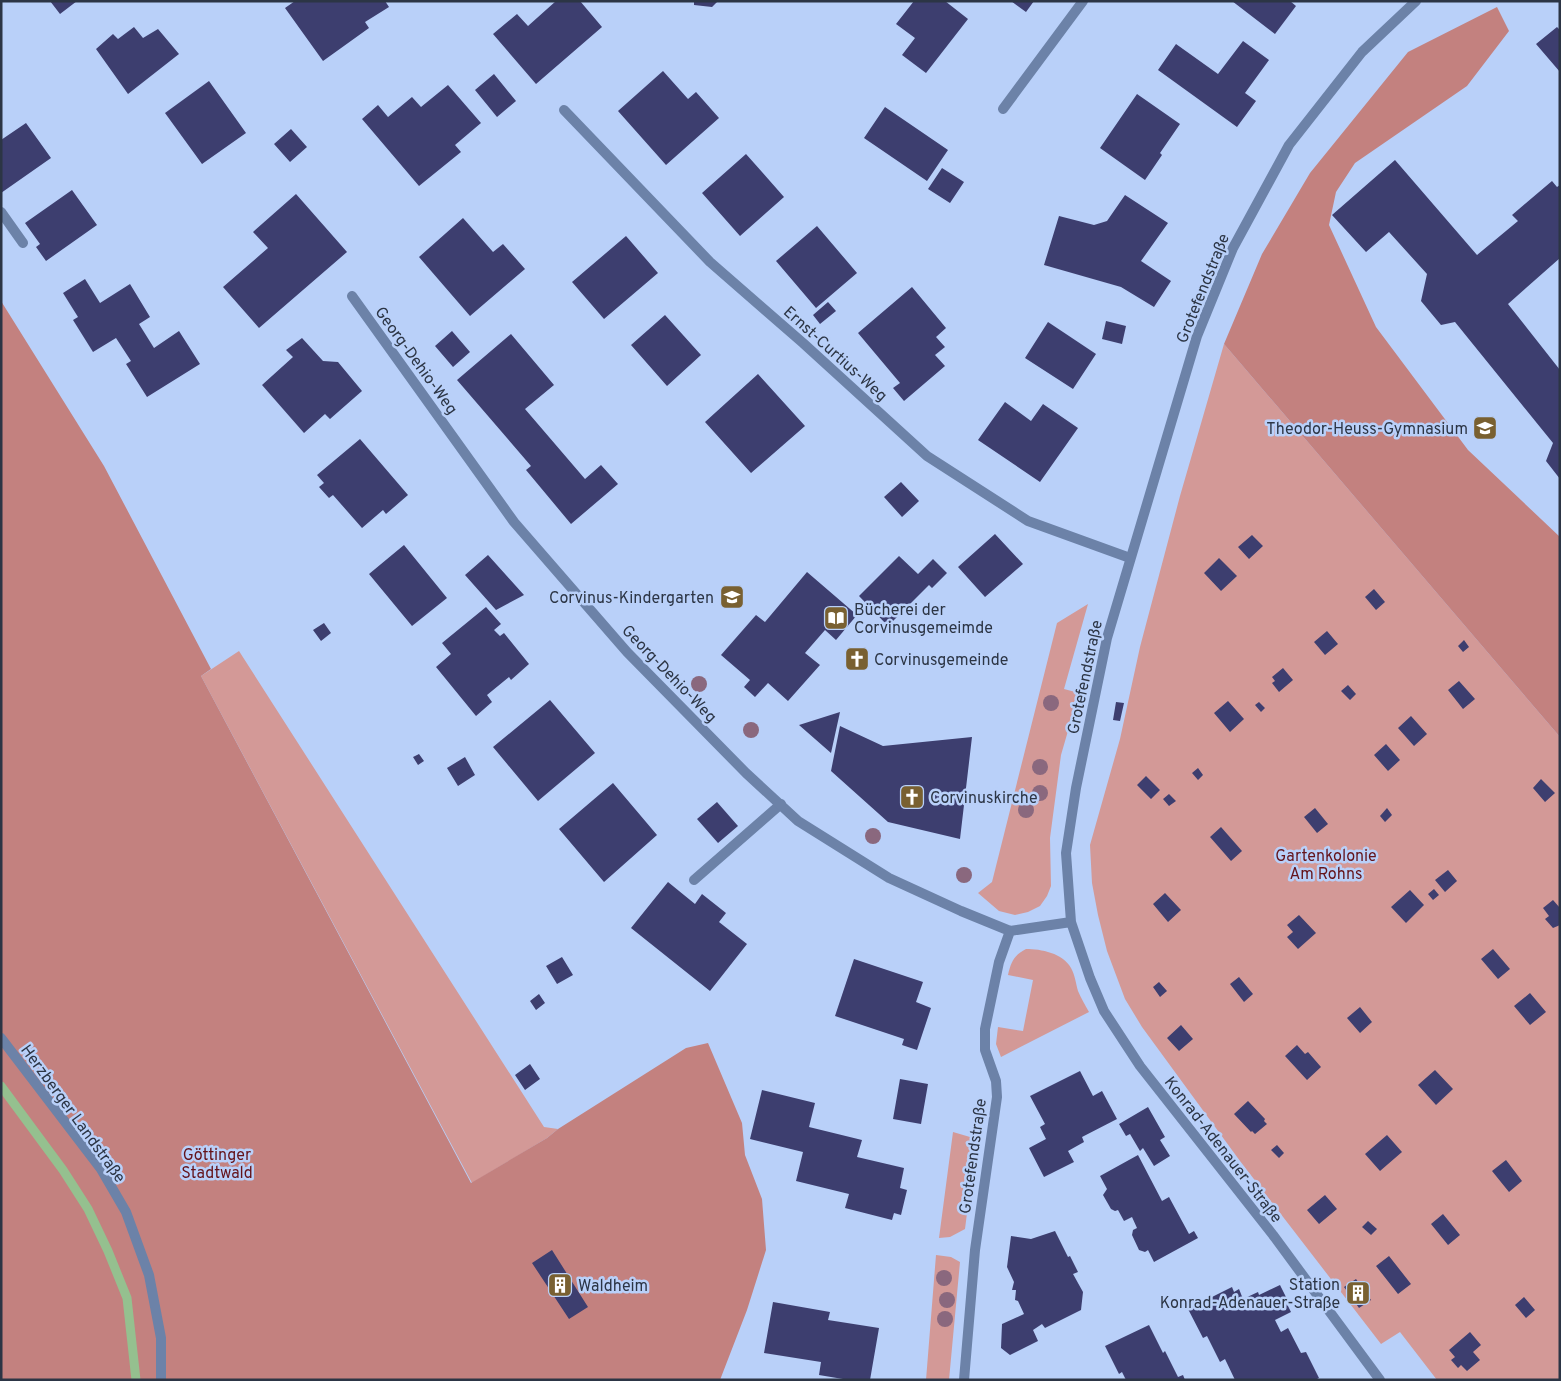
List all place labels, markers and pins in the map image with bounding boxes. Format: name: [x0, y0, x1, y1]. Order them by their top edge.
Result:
school or university icon: Theodor-Heuss-Gymnasium: [1472, 415, 1498, 441]
place label: Theodor-Heuss-Gymnasium: [1266, 420, 1468, 440]
school or university icon: Corvinus-Kindergarten: [719, 584, 745, 610]
place label: Corvinus-Kindergarten: [549, 589, 714, 609]
place label: Bücherei der Corvinusgemeimde: [854, 601, 993, 639]
library icon: Bücherei der Corvinusgemeimde: [823, 605, 849, 631]
church icon: Corvinusgemeinde: [844, 646, 870, 672]
place label: Corvinusgemeinde: [874, 651, 1008, 671]
church icon: Corvinuskirche: [899, 784, 925, 810]
place label: Corvinuskirche: [930, 789, 1038, 809]
building icon: Waldheim: [547, 1272, 573, 1298]
place label: Station Konrad-Adenauer-Straße: [1160, 1276, 1340, 1314]
place label: Waldheim: [578, 1277, 648, 1297]
building icon: Station Konrad-Adenauer-Straße: [1345, 1280, 1371, 1306]

